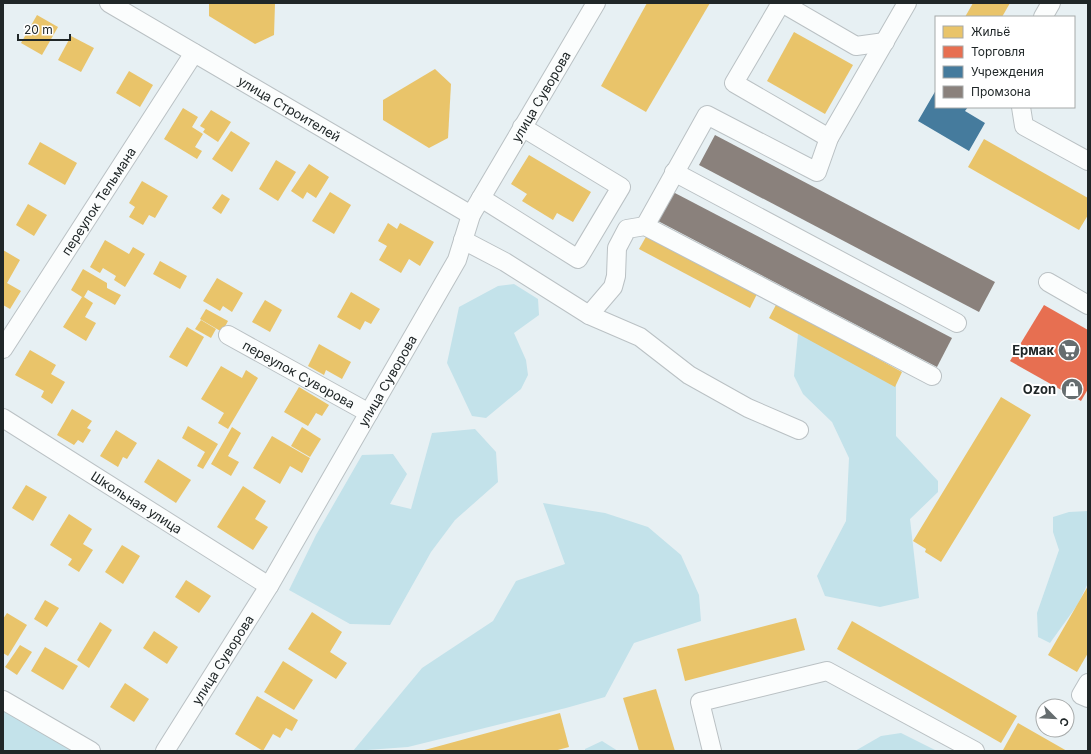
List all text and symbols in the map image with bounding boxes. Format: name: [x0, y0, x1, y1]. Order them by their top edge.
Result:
scale bar: [18, 16, 70, 42]
legend: [935, 16, 1075, 108]
text: 20 m: [24, 22, 53, 37]
text: Жильё: [971, 24, 1010, 39]
text: Торговля: [971, 44, 1025, 59]
street label: улица Суворова: [508, 48, 574, 145]
text: Учреждения: [971, 64, 1044, 79]
street label: улица Строителей: [235, 72, 343, 145]
text: Промзона: [971, 84, 1031, 99]
street label: переулок Тельмана: [58, 144, 139, 258]
street label: улица Суворова: [355, 332, 420, 429]
street label: переулок Суворова: [240, 337, 358, 412]
supermarket icon: Ермак: [1056, 337, 1082, 363]
place label: Ермак: [1012, 342, 1054, 358]
shop icon: Ozon: [1059, 376, 1085, 402]
place label: Ozon: [1023, 381, 1056, 397]
street label: Школьная улица: [88, 468, 185, 537]
street label: улица Суворова: [188, 612, 257, 707]
north arrow: [1035, 698, 1075, 738]
text: С: [1056, 716, 1072, 729]

